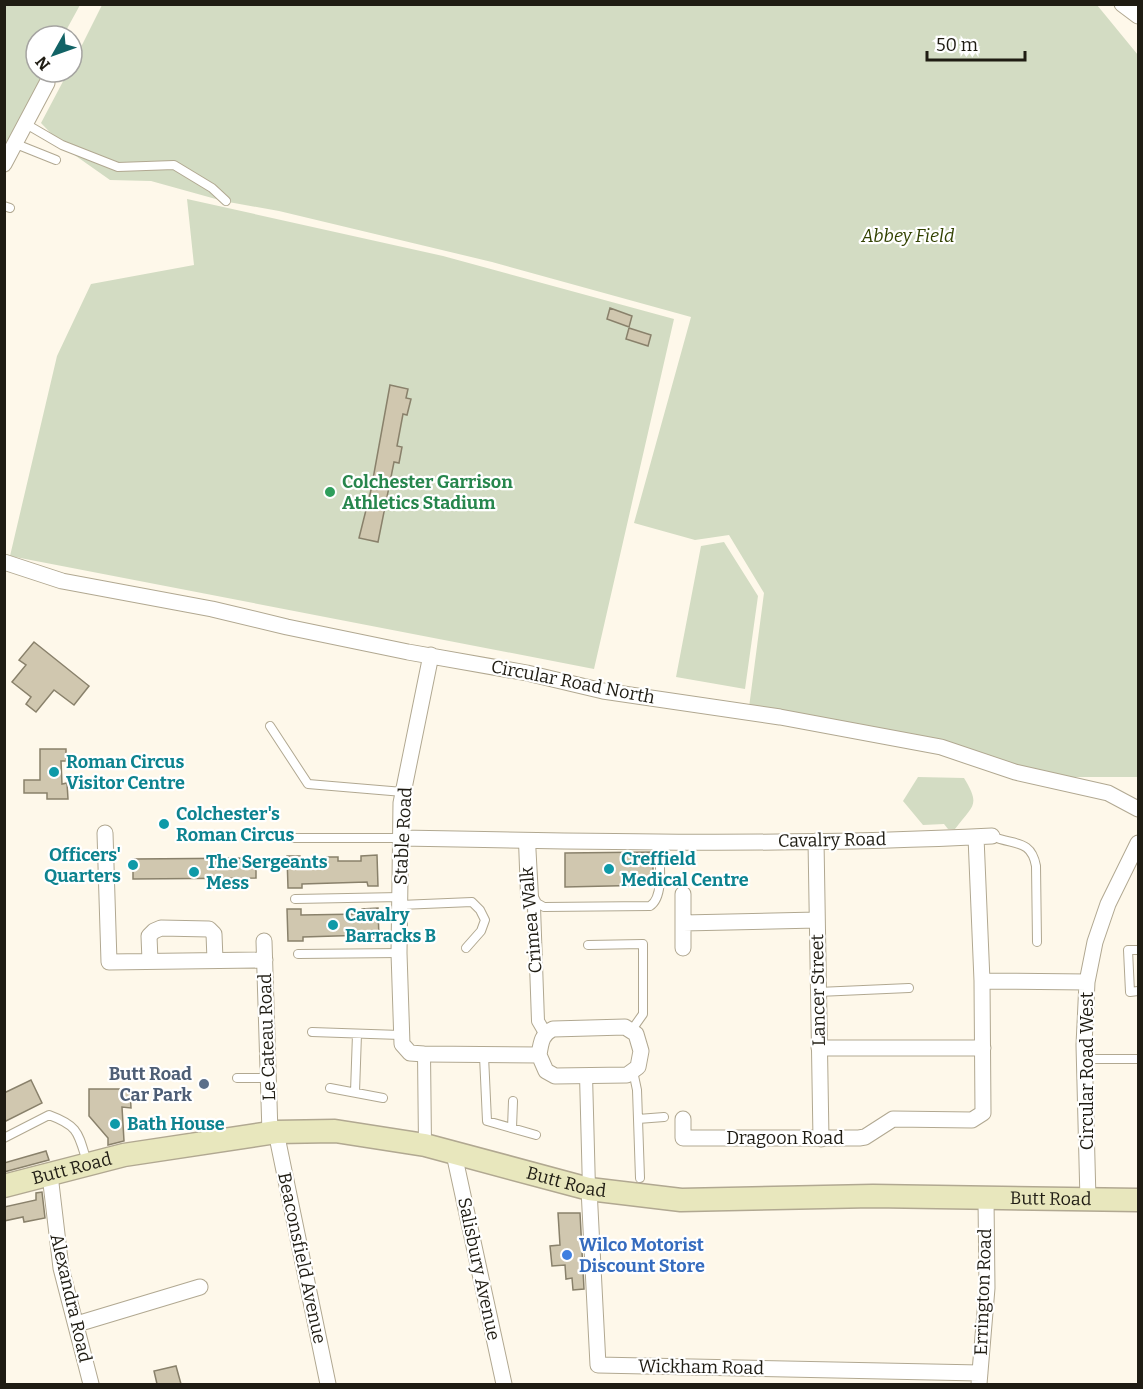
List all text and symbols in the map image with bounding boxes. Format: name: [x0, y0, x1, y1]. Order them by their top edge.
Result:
north arrow: [24, 24, 84, 84]
scale bar: [927, 24, 1024, 62]
text: 50 m: [936, 34, 978, 56]
text: N: [32, 52, 54, 74]
park label: Abbey Field: [861, 225, 955, 247]
place label: Colchester Garrison Athletics Stadium: [342, 471, 513, 514]
marker: Colchester Garrison Athletics Stadium: [323, 485, 337, 499]
street label: Circular Road North: [489, 655, 657, 709]
place label: Roman Circus Visitor Centre: [66, 751, 185, 794]
marker: Roman Circus Visitor Centre: [47, 765, 61, 779]
street label: Stable Road: [389, 786, 417, 886]
place label: Colchester's Roman Circus: [176, 803, 294, 846]
marker: Colchester's Roman Circus: [157, 817, 171, 831]
street label: Cavalry Road: [778, 828, 887, 852]
place label: Officers' Quarters: [44, 844, 121, 887]
place label: Creffield Medical Centre: [621, 848, 749, 891]
place label: The Sergeants Mess: [206, 851, 328, 894]
marker: Officers' Quarters: [126, 858, 140, 872]
marker: Creffield Medical Centre: [602, 862, 616, 876]
marker: The Sergeants Mess: [187, 865, 201, 879]
street label: Crimea Walk: [515, 865, 547, 974]
place label: Cavalry Barracks B: [345, 904, 436, 947]
marker: Cavalry Barracks B: [326, 918, 340, 932]
street label: Lancer Street: [806, 933, 830, 1046]
street label: Le Cateau Road: [254, 973, 280, 1101]
street label: Circular Road West: [1076, 991, 1098, 1150]
place label: Butt Road Car Park: [109, 1063, 192, 1106]
marker: Butt Road Car Park: [197, 1077, 211, 1091]
place label: Bath House: [127, 1113, 225, 1135]
marker: Bath House: [108, 1117, 122, 1131]
street label: Dragoon Road: [726, 1127, 844, 1149]
street label: Butt Road: [30, 1148, 114, 1189]
street label: Butt Road: [524, 1162, 608, 1202]
street label: Beaconsfield Avenue: [273, 1170, 331, 1346]
street label: Butt Road: [1010, 1187, 1092, 1210]
street label: Salisbury Avenue: [453, 1196, 505, 1342]
street label: Errington Road: [970, 1228, 996, 1356]
street label: Alexandra Road: [45, 1231, 97, 1365]
place label: Wilco Motorist Discount Store: [579, 1234, 705, 1277]
marker: Wilco Motorist Discount Store: [560, 1248, 574, 1262]
street label: Wickham Road: [638, 1355, 764, 1379]

